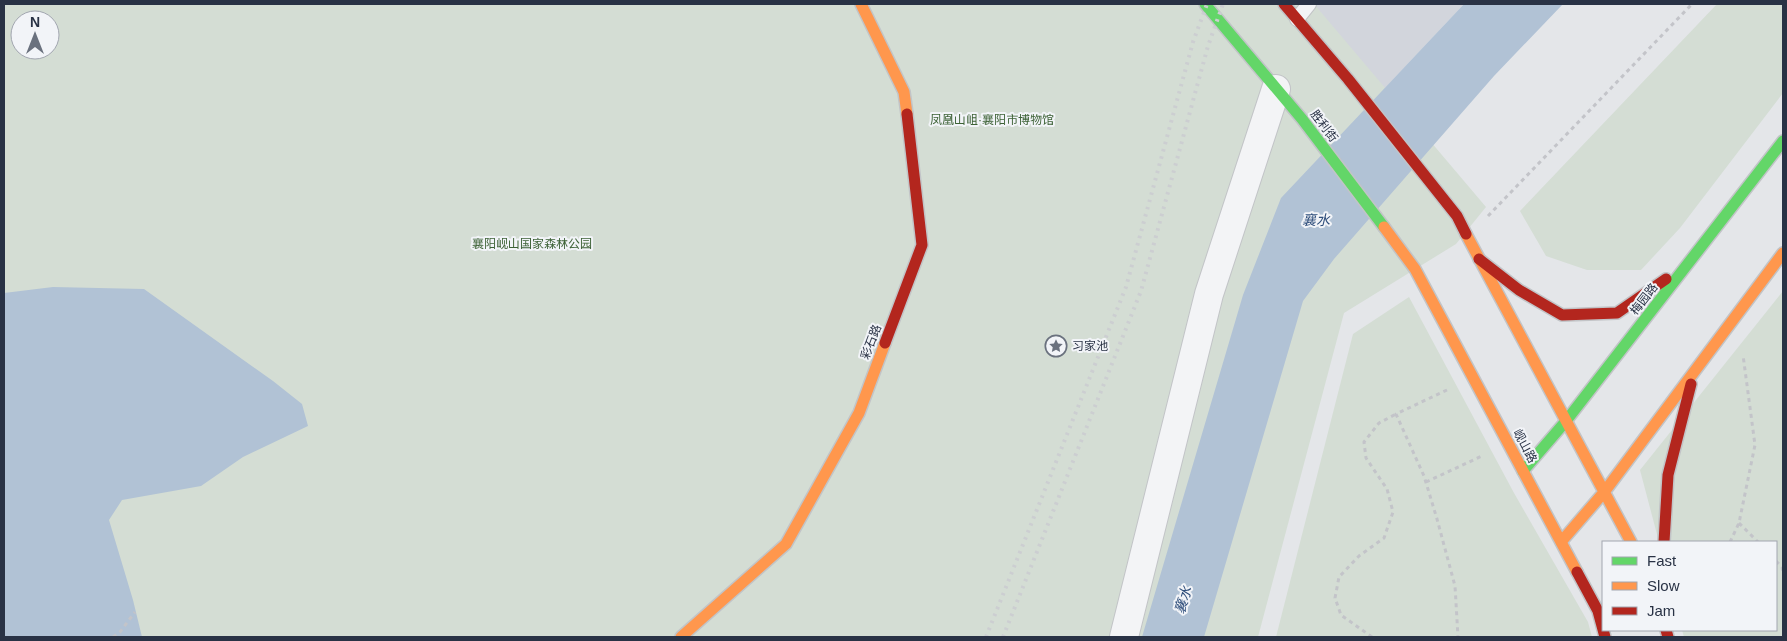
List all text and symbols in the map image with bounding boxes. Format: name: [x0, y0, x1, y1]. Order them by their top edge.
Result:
north arrow: [10, 10, 60, 60]
text: N: [30, 14, 40, 30]
street label: 胜利街: [1308, 107, 1340, 145]
park label: 凤凰山岨·襄阳市博物馆: [930, 113, 1054, 127]
water label: 襄水: [1302, 212, 1331, 228]
park label: 襄阳岘山国家森林公园: [472, 237, 592, 251]
street label: 梅园路: [1627, 281, 1661, 317]
street label: 彩石路: [858, 323, 884, 361]
place icon: 习家池: [1044, 334, 1068, 358]
place label: 习家池: [1072, 339, 1108, 353]
street label: 岘山路: [1510, 427, 1540, 465]
legend: [1602, 541, 1777, 631]
text: Fast: [1647, 552, 1677, 569]
text: Slow: [1647, 577, 1680, 594]
water label: 襄水: [1171, 583, 1195, 616]
text: Jam: [1647, 602, 1675, 619]

